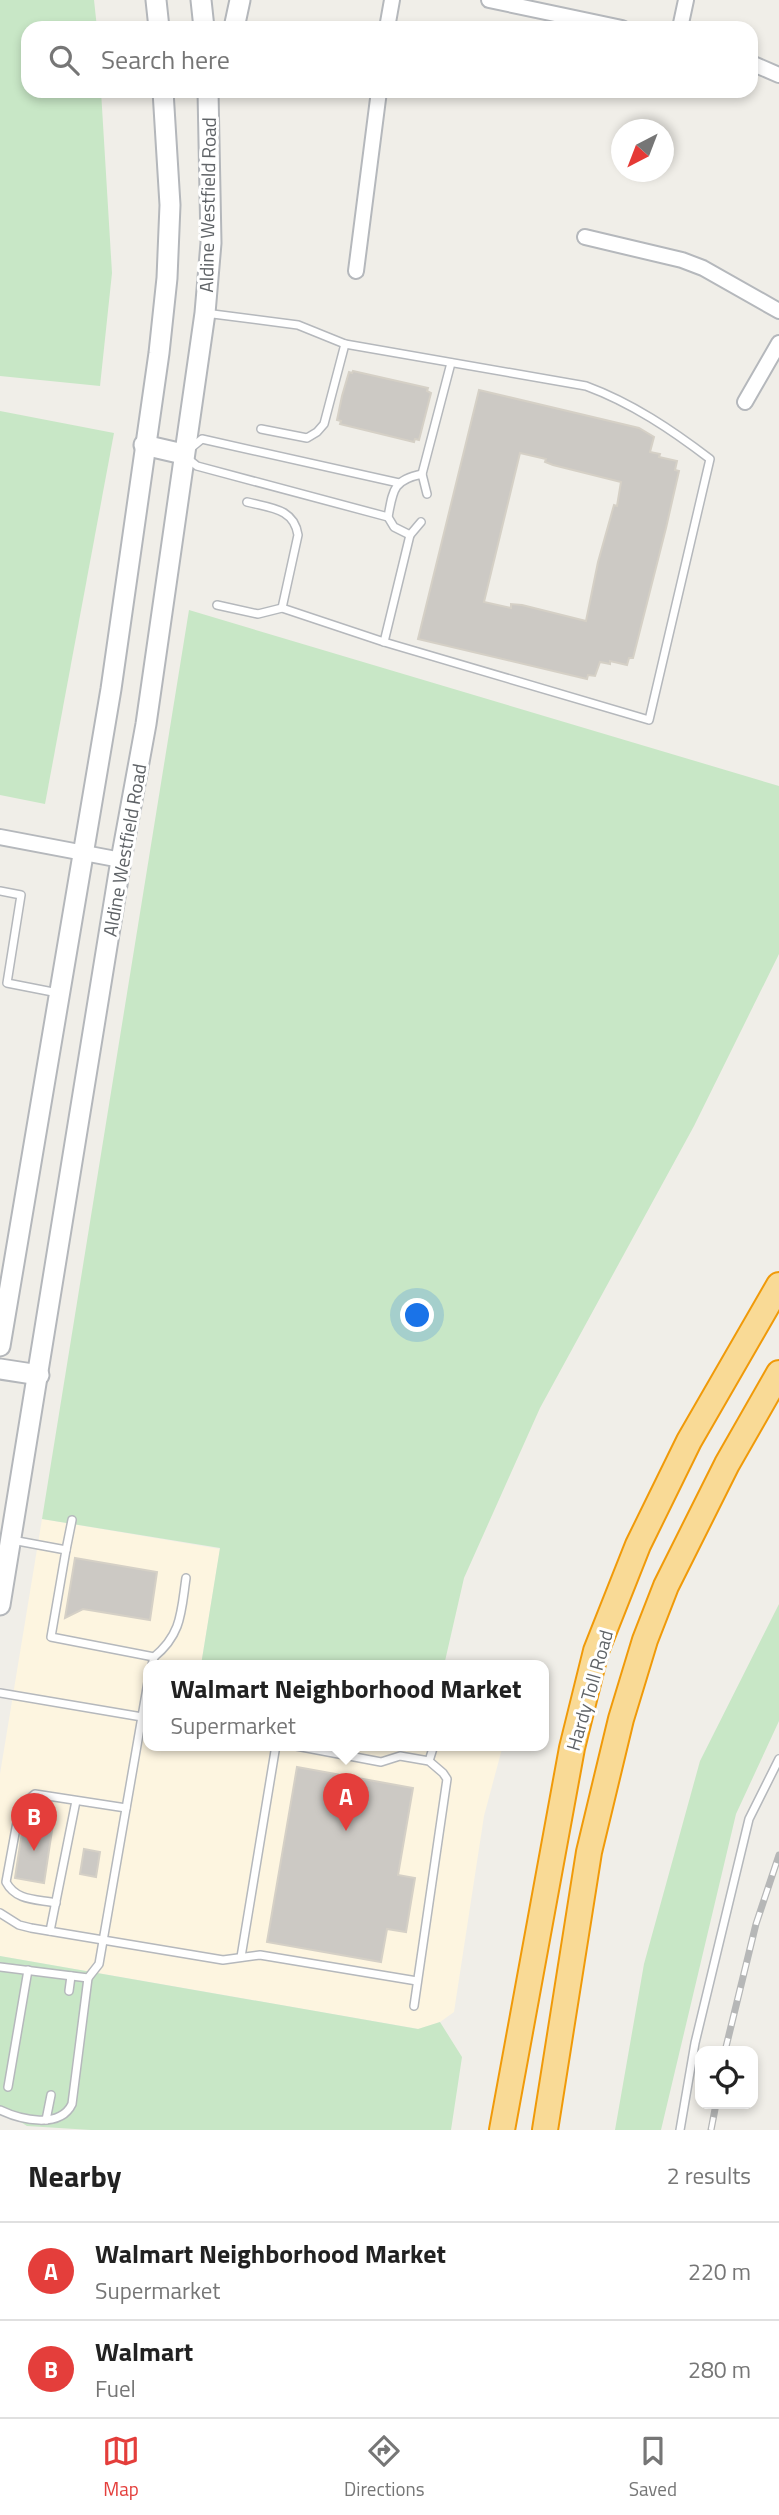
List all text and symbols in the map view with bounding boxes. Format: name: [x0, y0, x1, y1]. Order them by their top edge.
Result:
search box: [21, 21, 758, 98]
text: Search here: [101, 40, 230, 79]
icon: search: [45, 41, 83, 79]
street label: Aldine Westfield Road: [191, 117, 223, 293]
north arrow: [611, 119, 674, 182]
street label: Aldine Westfield Road: [95, 761, 153, 939]
your location: [400, 1298, 434, 1332]
street label: Hardy Toll Road: [558, 1626, 620, 1754]
popup: [143, 1660, 549, 1751]
text: Walmart Neighborhood Market: [171, 1669, 521, 1708]
text: Supermarket: [171, 1708, 296, 1743]
pin: A: [323, 1773, 369, 1831]
pin: B: [11, 1793, 57, 1851]
map controls: [695, 2046, 758, 2109]
button: locate: [695, 2046, 758, 2109]
text: Nearby: [28, 2153, 121, 2199]
text: 2 results: [667, 2158, 751, 2193]
text: Walmart Neighborhood Market: [95, 2234, 446, 2273]
text: A: [44, 2254, 58, 2289]
text: 220 m: [688, 2254, 751, 2289]
text: Supermarket: [95, 2273, 220, 2308]
text: Walmart: [95, 2332, 193, 2371]
text: B: [44, 2352, 58, 2387]
text: 280 m: [688, 2352, 751, 2387]
text: Fuel: [95, 2371, 136, 2406]
tab: Map: [102, 2432, 140, 2503]
tab: Directions: [344, 2432, 425, 2503]
tab: Saved: [629, 2432, 677, 2503]

